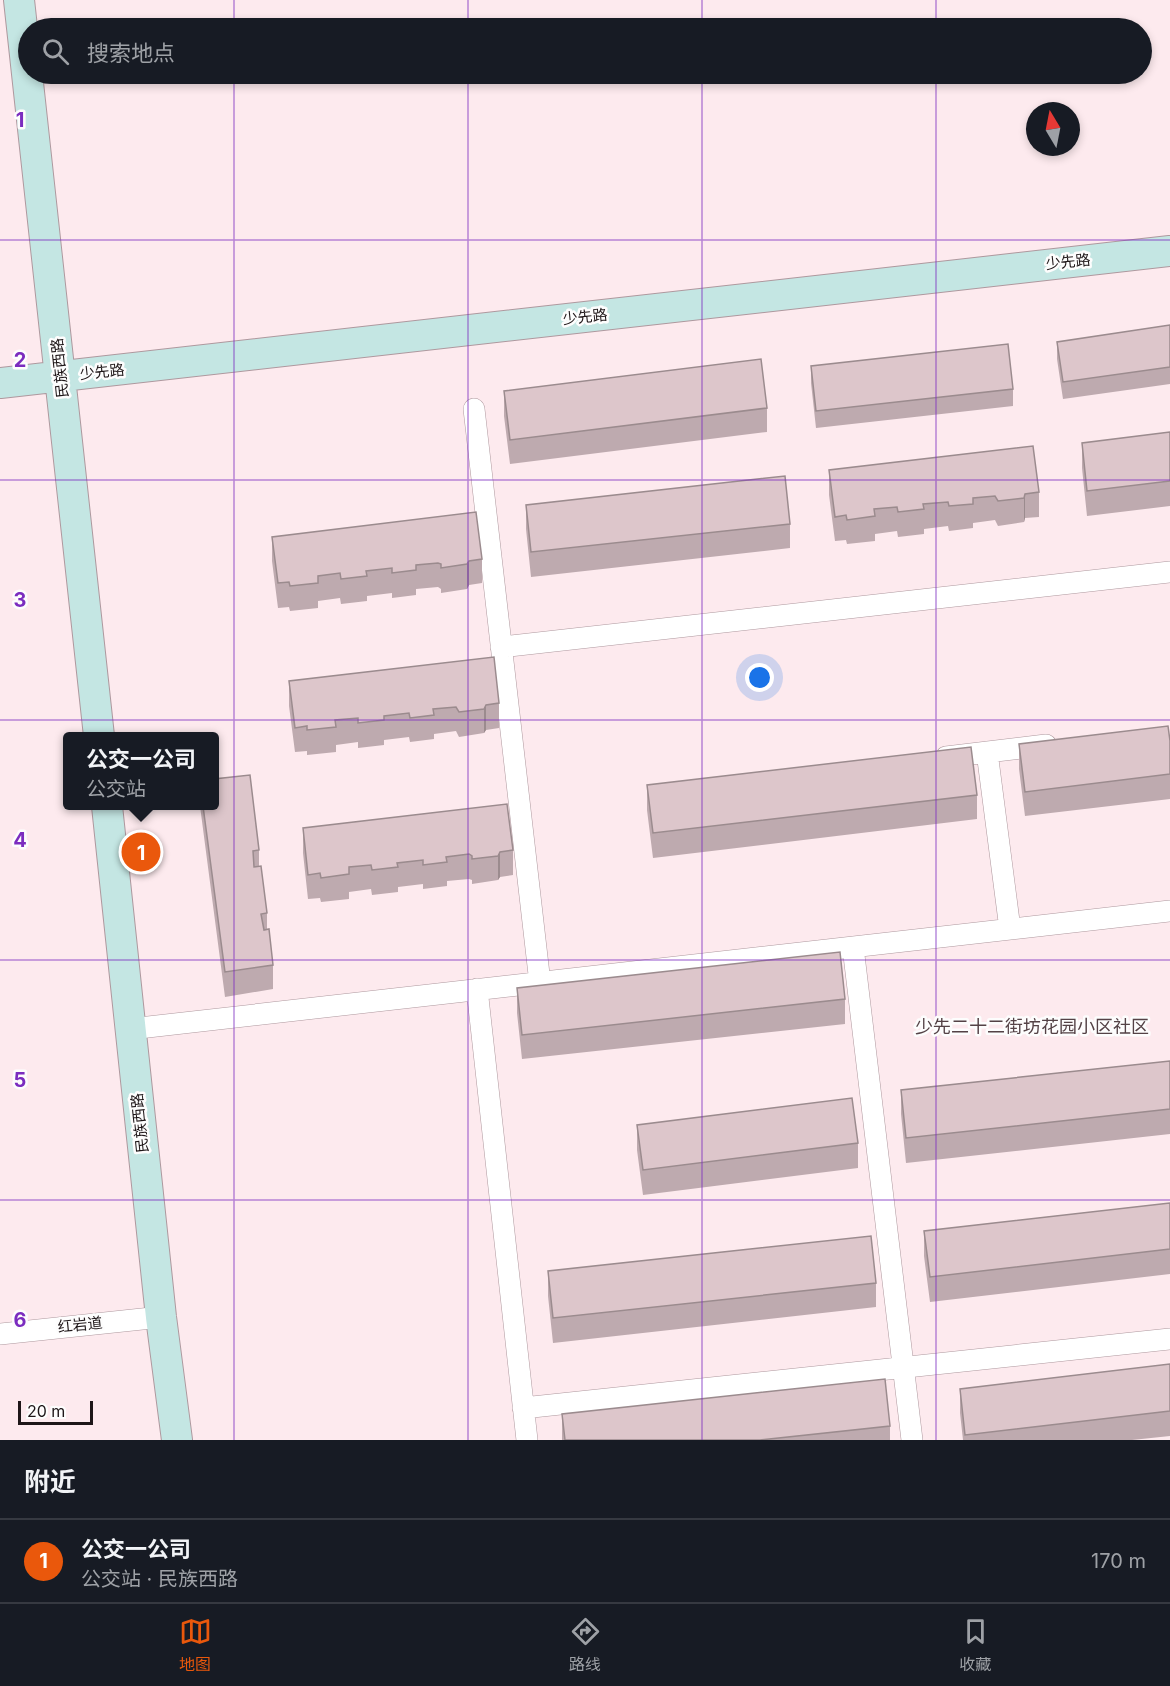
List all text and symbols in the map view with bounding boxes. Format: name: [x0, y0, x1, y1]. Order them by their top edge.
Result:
search box: [18, 18, 1152, 84]
icon: search: [39, 35, 72, 68]
text: 搜索地点: [87, 40, 175, 66]
north arrow: [1026, 102, 1080, 156]
text: 1: [16, 108, 24, 132]
street label: 少先路: [1045, 250, 1091, 273]
street label: 少先路: [562, 305, 608, 328]
street label: 民族西路: [47, 337, 72, 399]
text: 2: [14, 348, 26, 372]
street label: 少先路: [79, 360, 125, 383]
text: 3: [14, 588, 26, 612]
your location: [745, 663, 774, 692]
popup: [63, 732, 219, 810]
text: 公交一公司: [86, 746, 196, 772]
text: 公交站: [86, 777, 146, 801]
text: 4: [13, 828, 27, 852]
pin: 1: [122, 830, 160, 874]
district label: 少先二十二街坊花园小区社区: [915, 1016, 1149, 1037]
text: 5: [14, 1068, 26, 1092]
street label: 民族西路: [127, 1092, 152, 1154]
text: 6: [14, 1308, 27, 1332]
street label: 红岩道: [57, 1313, 103, 1336]
scale bar: [18, 1398, 93, 1426]
text: 20 m: [27, 1401, 65, 1421]
text: 附近: [24, 1466, 76, 1497]
text: 公交一公司: [81, 1536, 191, 1562]
text: 1: [39, 1549, 48, 1573]
text: 170 m: [1091, 1549, 1146, 1573]
text: 公交站 · 民族西路: [81, 1567, 238, 1591]
tab: 地图: [179, 1615, 212, 1675]
tab: 路线: [569, 1615, 602, 1675]
tab: 收藏: [959, 1615, 992, 1675]

